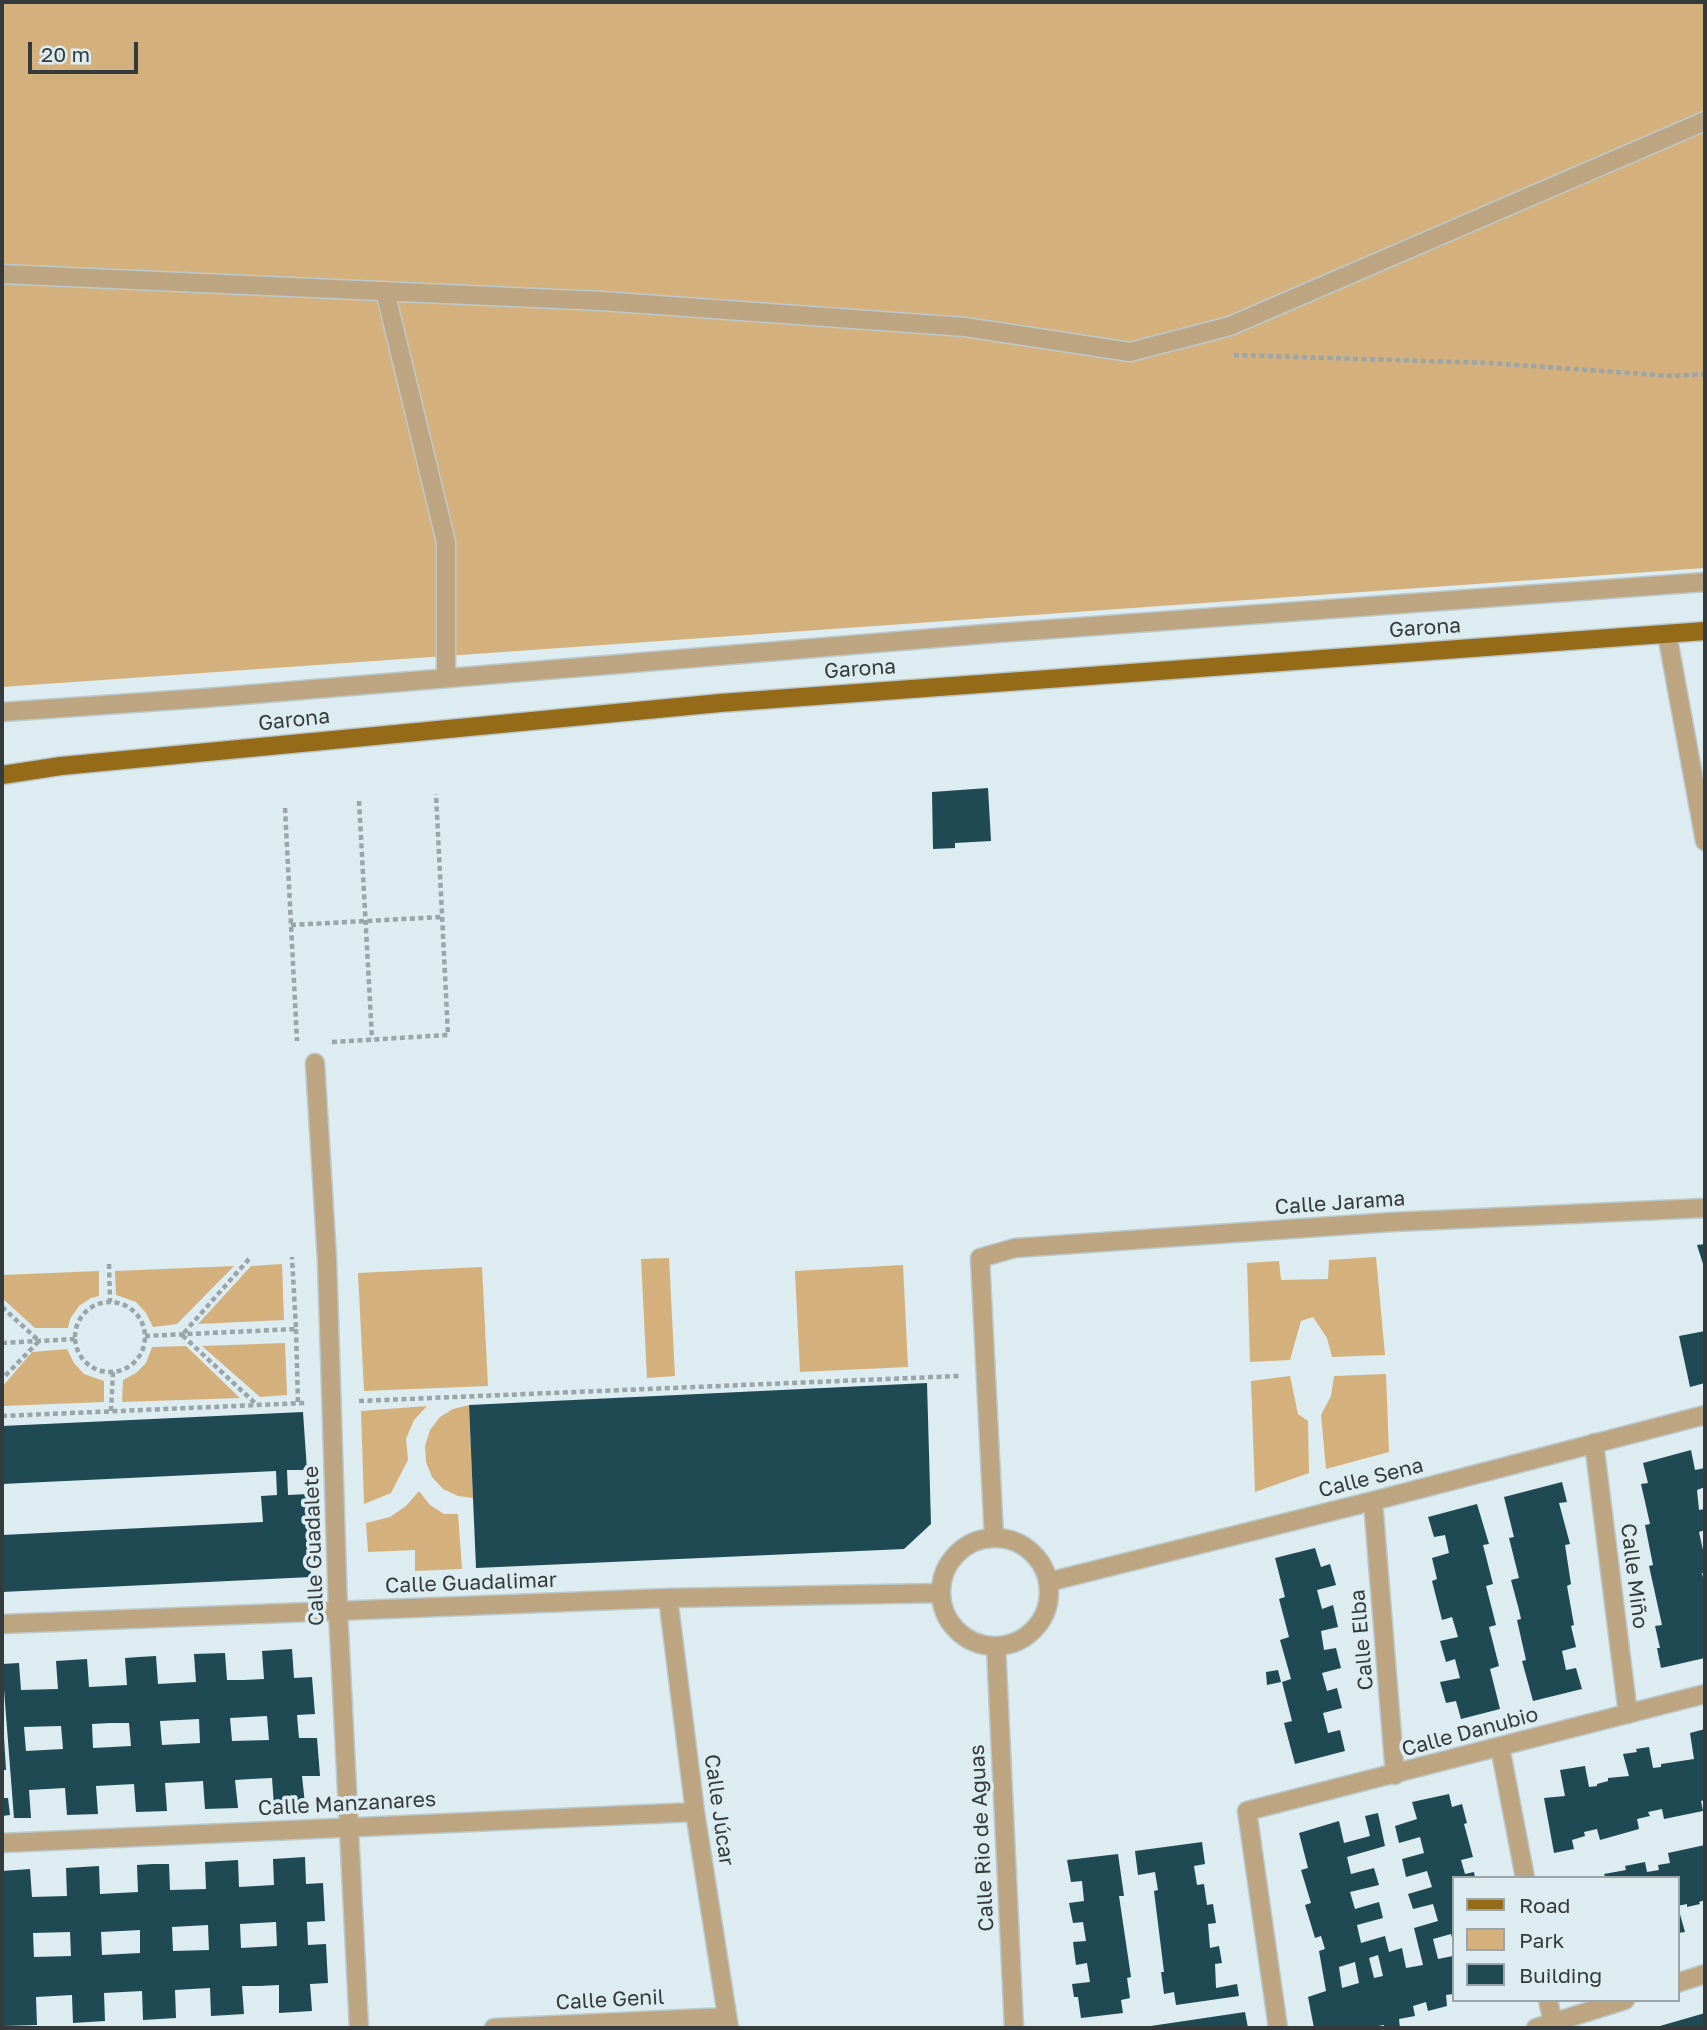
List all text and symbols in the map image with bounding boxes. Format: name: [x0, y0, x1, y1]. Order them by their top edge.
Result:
scale bar: [32, 28, 142, 72]
text: 20 m: [41, 41, 90, 67]
street label: Garona: [1388, 613, 1462, 643]
street label: Garona: [823, 654, 897, 684]
street label: Garona: [257, 704, 331, 736]
street label: Calle Jarama: [1274, 1186, 1406, 1220]
street label: Calle Sena: [1316, 1453, 1426, 1503]
street label: Calle Guadalete: [299, 1465, 329, 1627]
street label: Calle Miño: [1615, 1522, 1653, 1630]
street label: Calle Guadalimar: [385, 1567, 557, 1599]
street label: Calle Elba: [1345, 1589, 1379, 1691]
street label: Calle Danubio: [1399, 1702, 1541, 1762]
street label: Calle Rio de Aguas: [965, 1744, 999, 1932]
street label: Calle Júcar: [699, 1752, 739, 1868]
street label: Calle Manzanares: [257, 1787, 437, 1821]
legend: [1452, 1876, 1679, 2002]
text: Road: [1519, 1892, 1570, 1918]
text: Park: [1519, 1927, 1564, 1953]
text: Building: [1519, 1962, 1602, 1988]
street label: Calle Genil: [555, 1985, 665, 2015]

